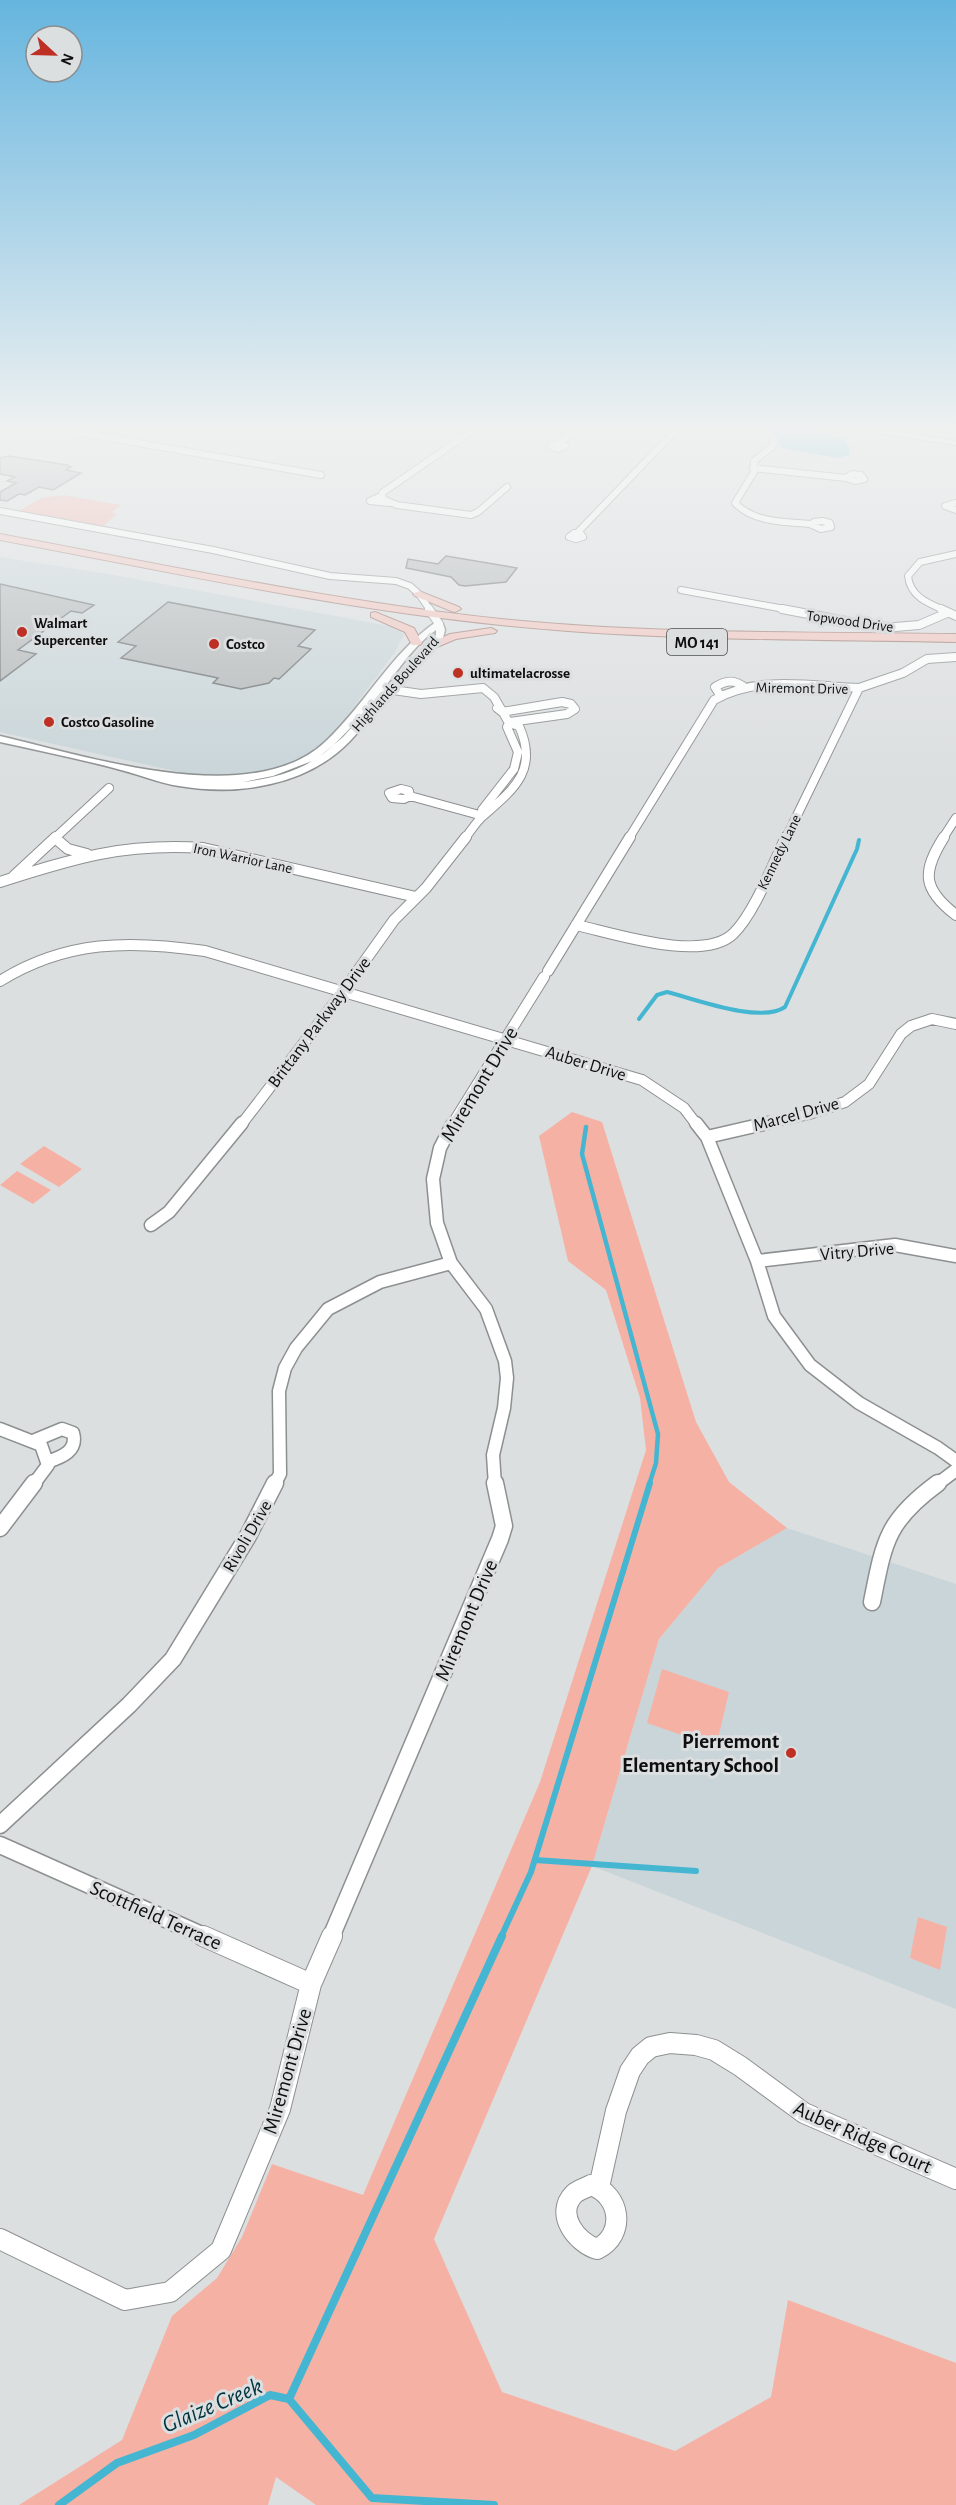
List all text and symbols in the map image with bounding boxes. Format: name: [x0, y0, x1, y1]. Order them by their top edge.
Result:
north arrow: [24, 24, 84, 84]
text: N: [57, 51, 76, 67]
street label: Topwood Drive: [806, 608, 894, 635]
place label: Walmart Supercenter: [34, 616, 108, 648]
marker: Walmart Supercenter: [15, 625, 29, 639]
road number: MO 141: [667, 629, 727, 655]
street label: Highlands Boulevard: [349, 634, 442, 735]
marker: Costco: [207, 637, 221, 651]
place label: Costco: [226, 637, 265, 652]
marker: ultimatelacrosse: [451, 666, 465, 680]
place label: ultimatelacrosse: [470, 666, 570, 681]
street label: Miremont Drive: [756, 680, 849, 697]
marker: Costco Gasoline: [42, 715, 56, 729]
place label: Costco Gasoline: [61, 715, 154, 730]
street label: Kennedy Lane: [755, 812, 804, 892]
street label: Iron Warrior Lane: [192, 841, 294, 876]
street label: Brittany Parkway Drive: [265, 954, 375, 1091]
street label: Miremont Drive: [437, 1023, 522, 1145]
street label: Auber Drive: [543, 1043, 628, 1085]
street label: Marcel Drive: [751, 1095, 841, 1135]
street label: Vitry Drive: [819, 1240, 895, 1264]
street label: Rivoli Drive: [220, 1497, 276, 1576]
street label: Miremont Drive: [431, 1556, 501, 1684]
place label: Pierremont Elementary School: [622, 1731, 779, 1776]
marker: Pierremont Elementary School: [784, 1746, 798, 1760]
street label: Scottfield Terrace: [87, 1877, 225, 1954]
street label: Miremont Drive: [260, 2006, 315, 2136]
street label: Auber Ridge Court: [790, 2098, 935, 2177]
water label: Glaize Creek: [159, 2374, 266, 2438]

